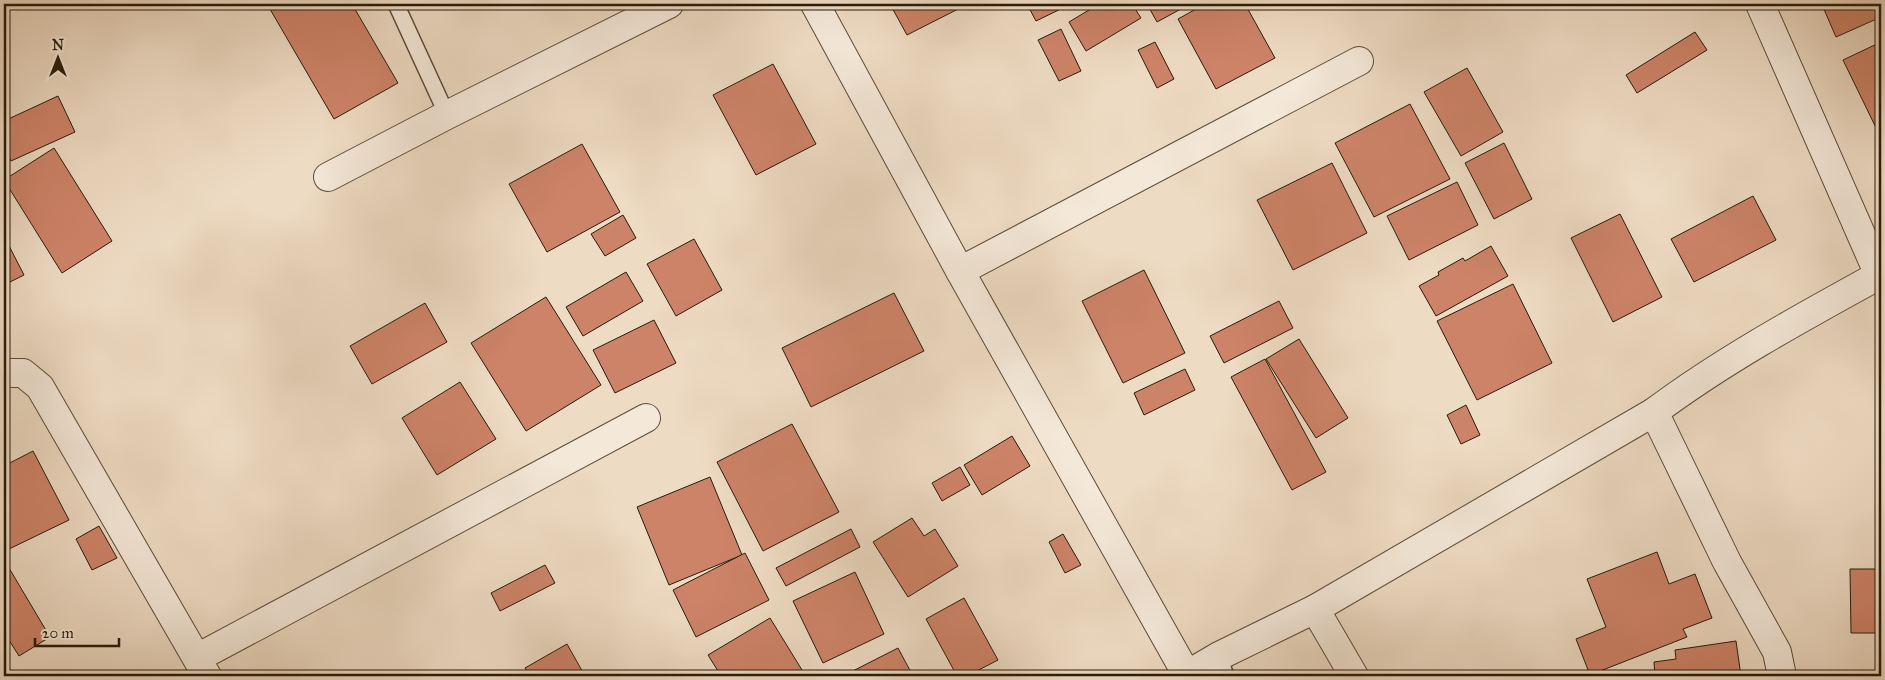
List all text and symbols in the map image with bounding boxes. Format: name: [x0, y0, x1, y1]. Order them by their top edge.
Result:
north arrow: [32, 32, 82, 82]
text: N: [52, 37, 64, 54]
scale bar: [35, 615, 119, 647]
text: 20 m: [42, 624, 74, 642]

